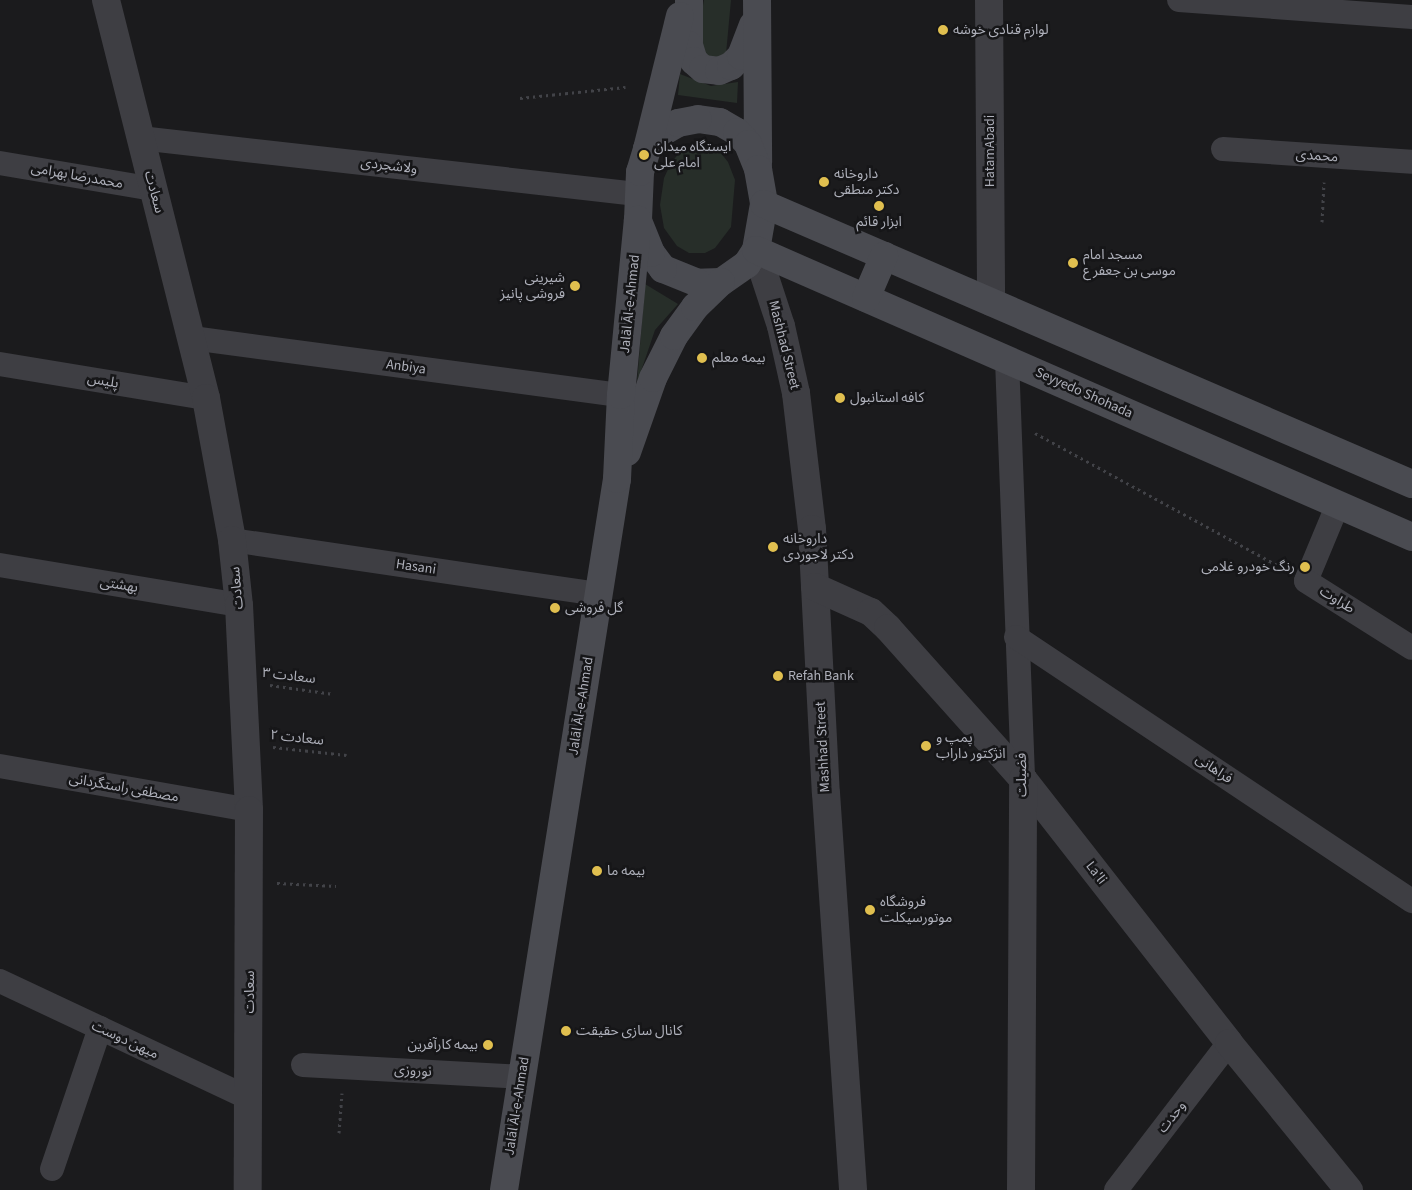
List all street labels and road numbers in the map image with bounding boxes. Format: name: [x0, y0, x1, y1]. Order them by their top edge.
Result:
street label: HatamAbadi: [982, 115, 998, 187]
street label: محمدی: [1295, 146, 1339, 166]
street label: ولاشجردی: [360, 154, 418, 178]
street label: محمدرضا بهرامی: [30, 160, 124, 192]
street label: سعادت: [140, 169, 168, 215]
street label: Jalāl Āl-e-Ahmad: [616, 254, 644, 354]
street label: Mashhad Street: [765, 299, 803, 391]
street label: Anbiya: [385, 356, 427, 378]
street label: Seyyedo Shohada: [1033, 364, 1135, 422]
street label: پلیس: [86, 370, 120, 392]
street label: Hasani: [395, 556, 437, 578]
street label: سعادت: [227, 566, 247, 610]
street label: بهشتی: [99, 574, 139, 596]
street label: طراوت: [1316, 583, 1358, 617]
street label: Jalāl Āl-e-Ahmad: [565, 656, 597, 756]
street label: سعادت ۳: [261, 664, 317, 688]
street label: Mashhad Street: [812, 701, 834, 793]
street label: سعادت ۲: [269, 727, 325, 749]
street label: فراهانی: [1192, 751, 1236, 787]
street label: فضیلت: [1013, 753, 1031, 797]
street label: مصطفی راستگردانی: [68, 770, 180, 806]
street label: La'li: [1082, 858, 1110, 888]
street label: سعادت: [242, 971, 258, 1013]
street label: میهن دوست: [89, 1017, 161, 1063]
street label: Jalāl Āl-e-Ahmad: [501, 1056, 533, 1156]
street label: نوروزی: [394, 1062, 432, 1080]
street label: وحدت: [1154, 1098, 1190, 1136]

